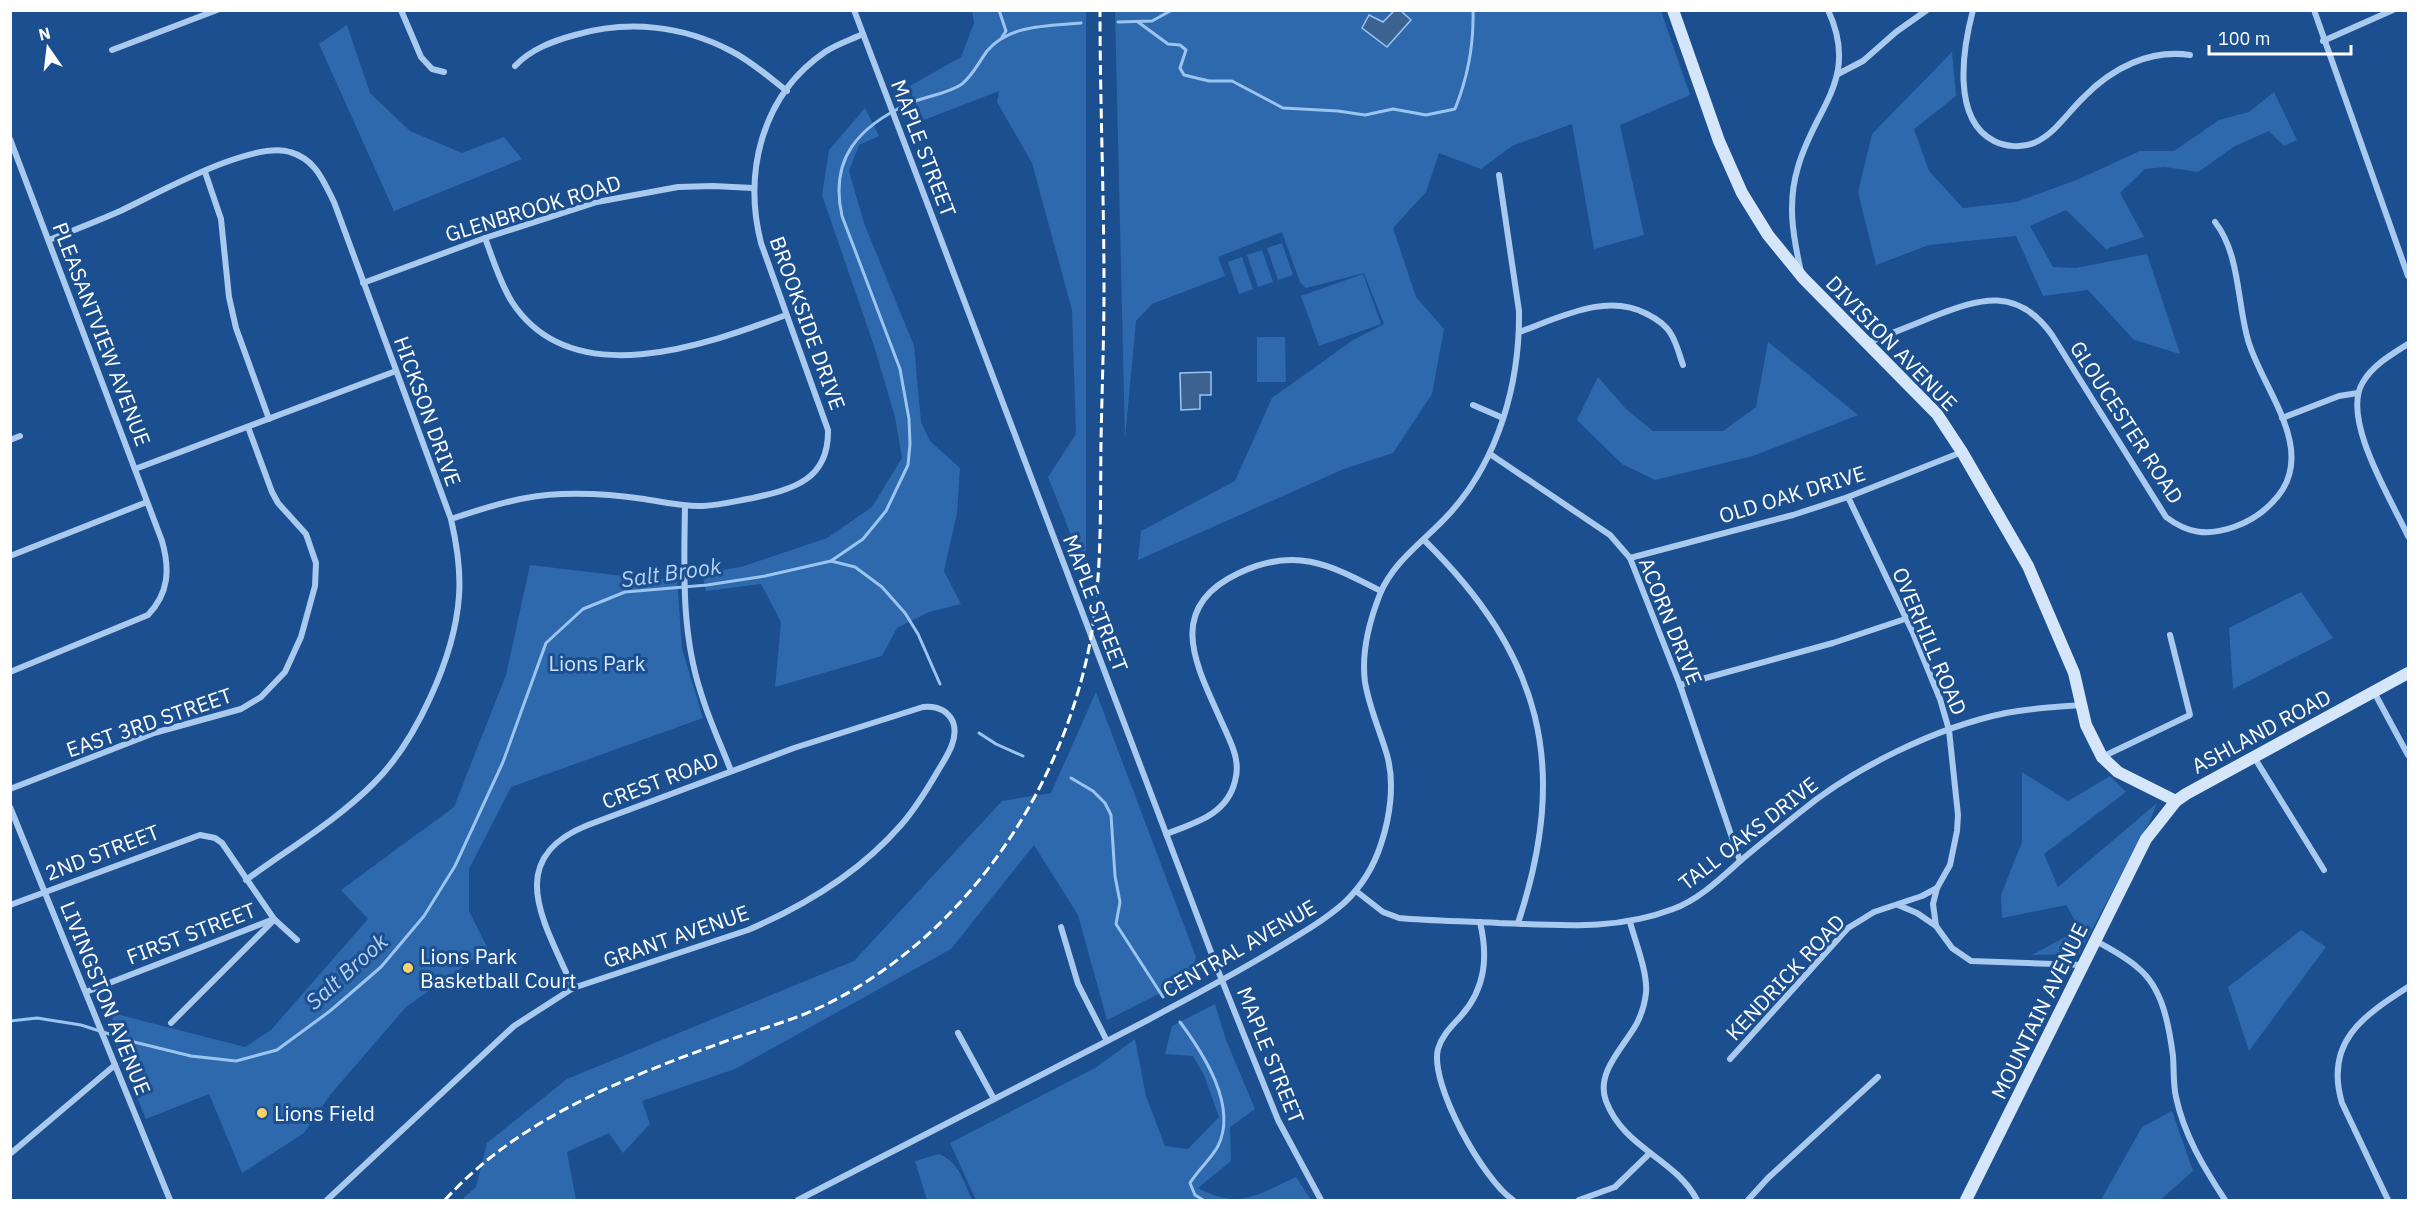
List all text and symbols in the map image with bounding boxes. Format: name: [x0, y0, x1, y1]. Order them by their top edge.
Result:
north arrow: [18, 18, 78, 78]
scale bar: [2209, 18, 2352, 56]
text: N: [36, 22, 52, 45]
text: 100 m: [2218, 27, 2270, 50]
street label: MAPLE STREET: [885, 75, 963, 221]
street label: GLENBROOK ROAD: [442, 168, 624, 248]
street label: PLEASANTVIEW AVENUE: [46, 218, 158, 450]
street label: BROOKSIDE DRIVE: [764, 232, 852, 414]
street label: DIVISION AVENUE: [1820, 269, 1964, 417]
street label: HICKSON DRIVE: [388, 332, 468, 490]
street label: GLOUCESTER ROAD: [2064, 335, 2190, 509]
street label: OLD OAK DRIVE: [1715, 458, 1869, 530]
street label: MAPLE STREET: [1057, 530, 1135, 676]
water label: Salt Brook: [619, 551, 724, 593]
street label: ACORN DRIVE: [1633, 553, 1709, 689]
street label: OVERHILL ROAD: [1886, 563, 1974, 719]
park label: Lions Park: [548, 649, 646, 677]
street label: EAST 3RD STREET: [62, 681, 236, 763]
street label: ASHLAND ROAD: [2186, 682, 2336, 780]
street label: CREST ROAD: [598, 745, 722, 815]
street label: TALL OAKS DRIVE: [1673, 770, 1823, 896]
street label: 2ND STREET: [41, 817, 163, 887]
street label: CENTRAL AVENUE: [1157, 893, 1321, 1003]
street label: FIRST STREET: [122, 895, 260, 971]
street label: LIVINGSTON AVENUE: [54, 897, 158, 1099]
street label: GRANT AVENUE: [599, 898, 753, 974]
street label: KENDRICK ROAD: [1719, 908, 1851, 1046]
street label: MOUNTAIN AVENUE: [1984, 918, 2094, 1104]
water label: Salt Brook: [299, 926, 394, 1016]
place label: Lions Park Basketball Court: [420, 942, 576, 994]
marker: Lions Park Basketball Court: [401, 961, 415, 975]
street label: MAPLE STREET: [1231, 983, 1311, 1127]
place label: Lions Field: [274, 1099, 375, 1127]
marker: Lions Field: [255, 1106, 269, 1120]

